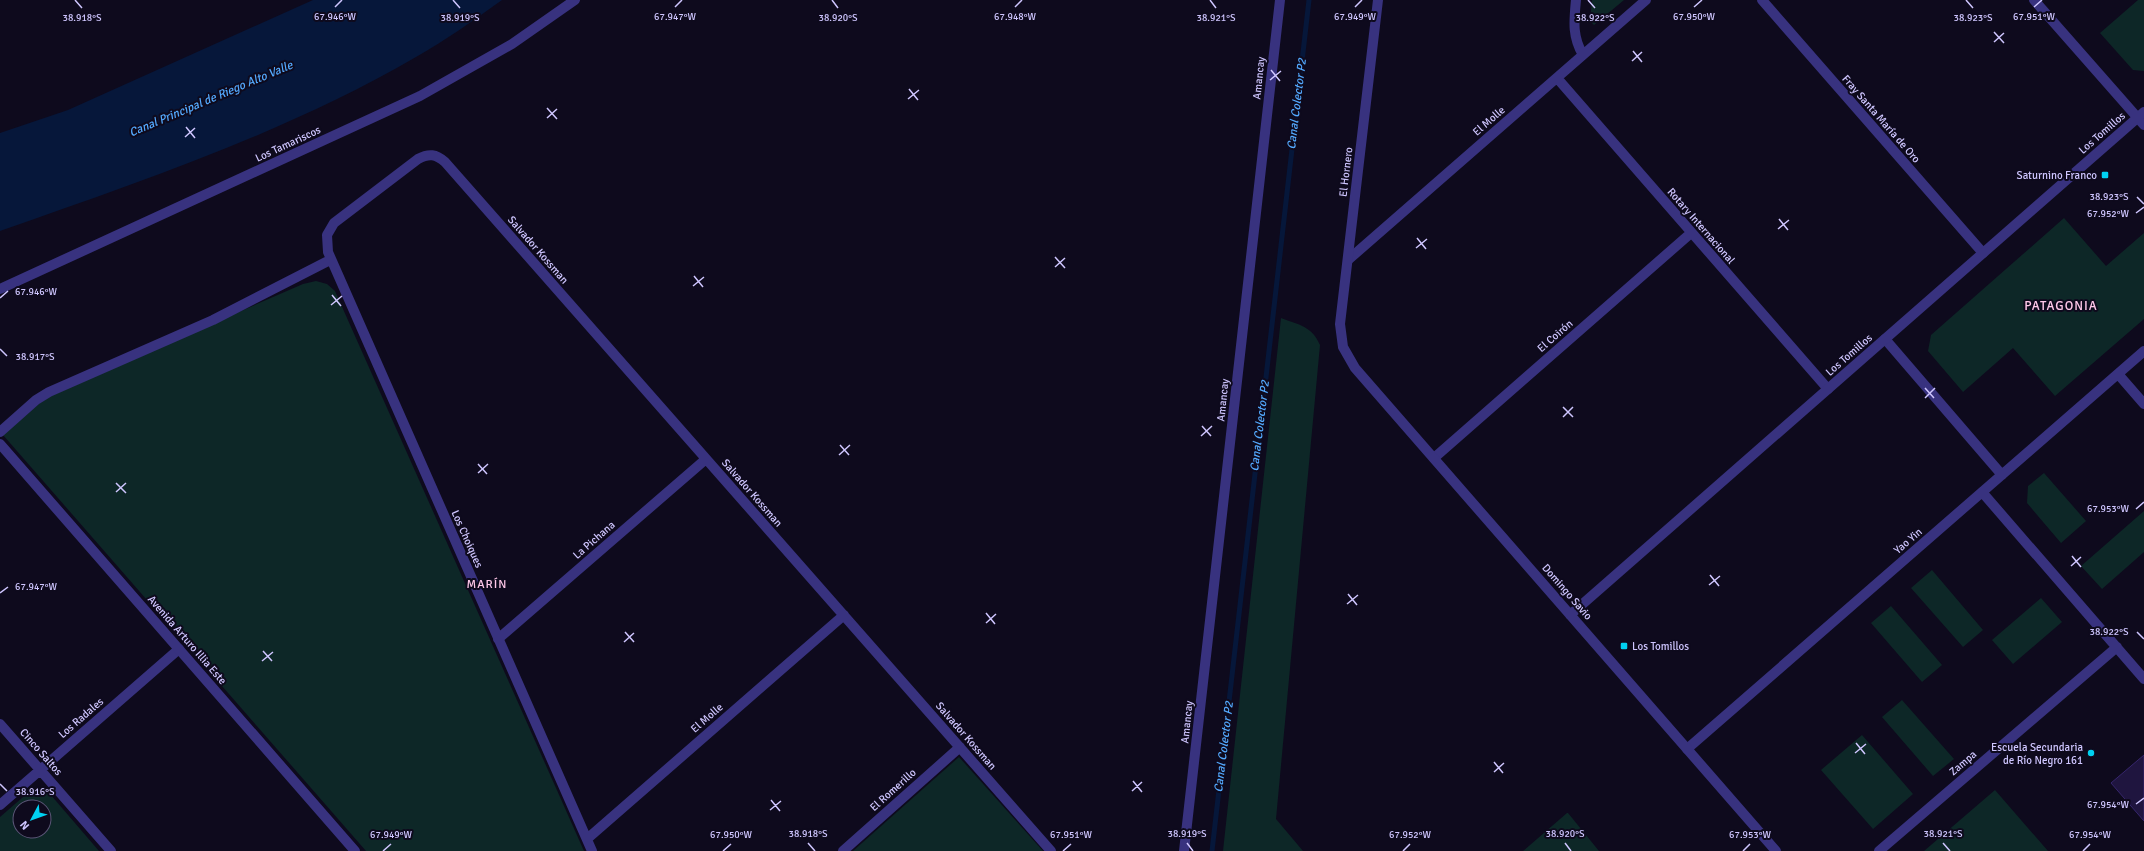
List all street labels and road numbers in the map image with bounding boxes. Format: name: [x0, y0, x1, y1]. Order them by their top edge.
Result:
street label: Amancay: [1250, 55, 1268, 100]
street label: Fray Santa María de Oro: [1839, 72, 1923, 166]
street label: El Molle: [1470, 104, 1508, 138]
street label: Los Tomillos: [2076, 109, 2128, 157]
street label: Los Tamariscos: [253, 123, 323, 165]
street label: El Hornero: [1336, 146, 1356, 198]
street label: Rotary Internacional: [1665, 185, 1737, 267]
street label: Salvador Kossman: [505, 214, 571, 286]
street label: El Coirón: [1535, 317, 1575, 355]
street label: Los Tomillos: [1823, 331, 1875, 379]
street label: Amancay: [1214, 377, 1232, 422]
street label: Salvador Kossman: [719, 457, 785, 529]
street label: Los Choiques: [448, 508, 486, 570]
street label: La Pichana: [570, 518, 618, 562]
street label: Yao Yin: [1891, 525, 1925, 557]
street label: Domingo Savio: [1539, 561, 1595, 623]
street label: Avenida Arturo Illia Este: [145, 593, 229, 687]
street label: Los Radales: [56, 695, 106, 741]
street label: Amancay: [1178, 699, 1196, 744]
street label: Salvador Kossman: [933, 700, 999, 772]
street label: El Molle: [688, 701, 726, 735]
street label: Cinco Saltos: [17, 726, 65, 778]
street label: Zampa: [1947, 747, 1980, 778]
street label: El Romerillo: [867, 766, 919, 814]

